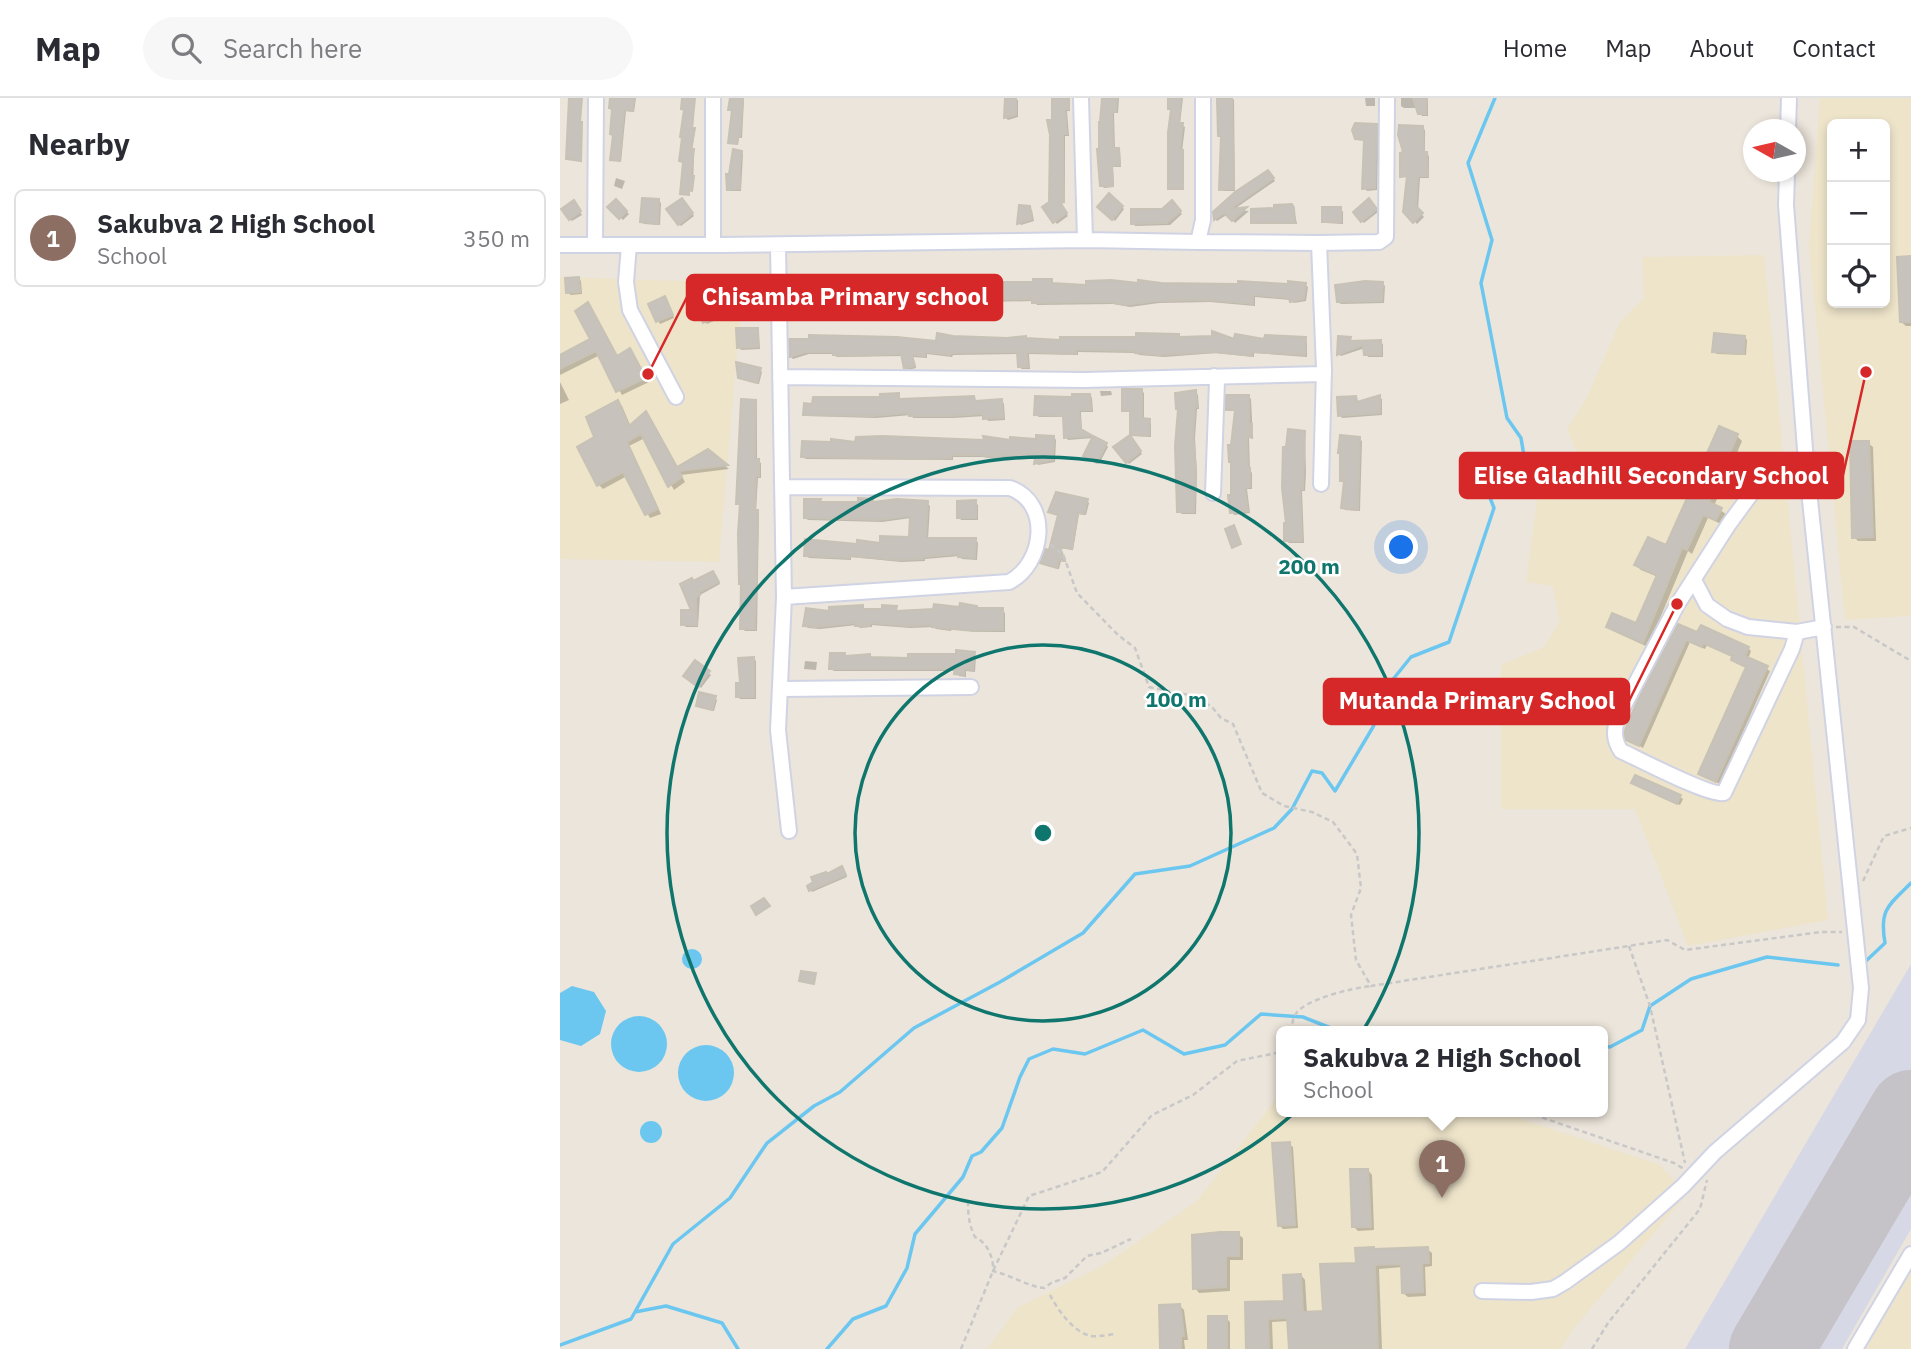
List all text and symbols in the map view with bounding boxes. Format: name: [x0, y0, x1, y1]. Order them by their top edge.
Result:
search box: [143, 17, 633, 80]
text: Map: [35, 27, 101, 70]
icon: search: [167, 29, 205, 67]
text: Search here: [223, 31, 362, 65]
text: Home: [1503, 32, 1567, 64]
text: Map: [1605, 32, 1651, 64]
text: About: [1689, 32, 1754, 64]
text: Contact: [1792, 32, 1876, 64]
north arrow: [1743, 119, 1806, 182]
map controls: [1827, 119, 1890, 308]
button: +: [1827, 119, 1890, 182]
text: Nearby: [28, 124, 130, 163]
button: −: [1827, 182, 1890, 245]
text: Sakubva 2 High School: [97, 206, 375, 240]
text: 1: [46, 223, 60, 253]
text: 350 m: [463, 223, 530, 253]
text: School: [97, 240, 167, 270]
button: locate: [1827, 245, 1890, 308]
callout: Chisamba Primary school: [687, 275, 1002, 320]
text: Chisamba Primary school: [702, 280, 988, 312]
callout: Elise Gladhill Secondary School: [1460, 453, 1843, 498]
text: Elise Gladhill Secondary School: [1473, 459, 1829, 491]
your location: [1384, 530, 1418, 564]
text: 200 m: [1278, 552, 1340, 580]
callout: Mutanda Primary School: [1324, 679, 1629, 724]
text: Mutanda Primary School: [1339, 684, 1615, 716]
text: 100 m: [1145, 685, 1207, 713]
centre of rings: [1031, 821, 1055, 845]
popup: [1276, 1026, 1608, 1117]
text: Sakubva 2 High School: [1303, 1040, 1581, 1074]
text: School: [1303, 1074, 1373, 1104]
pin: 1: [1419, 1140, 1465, 1198]

